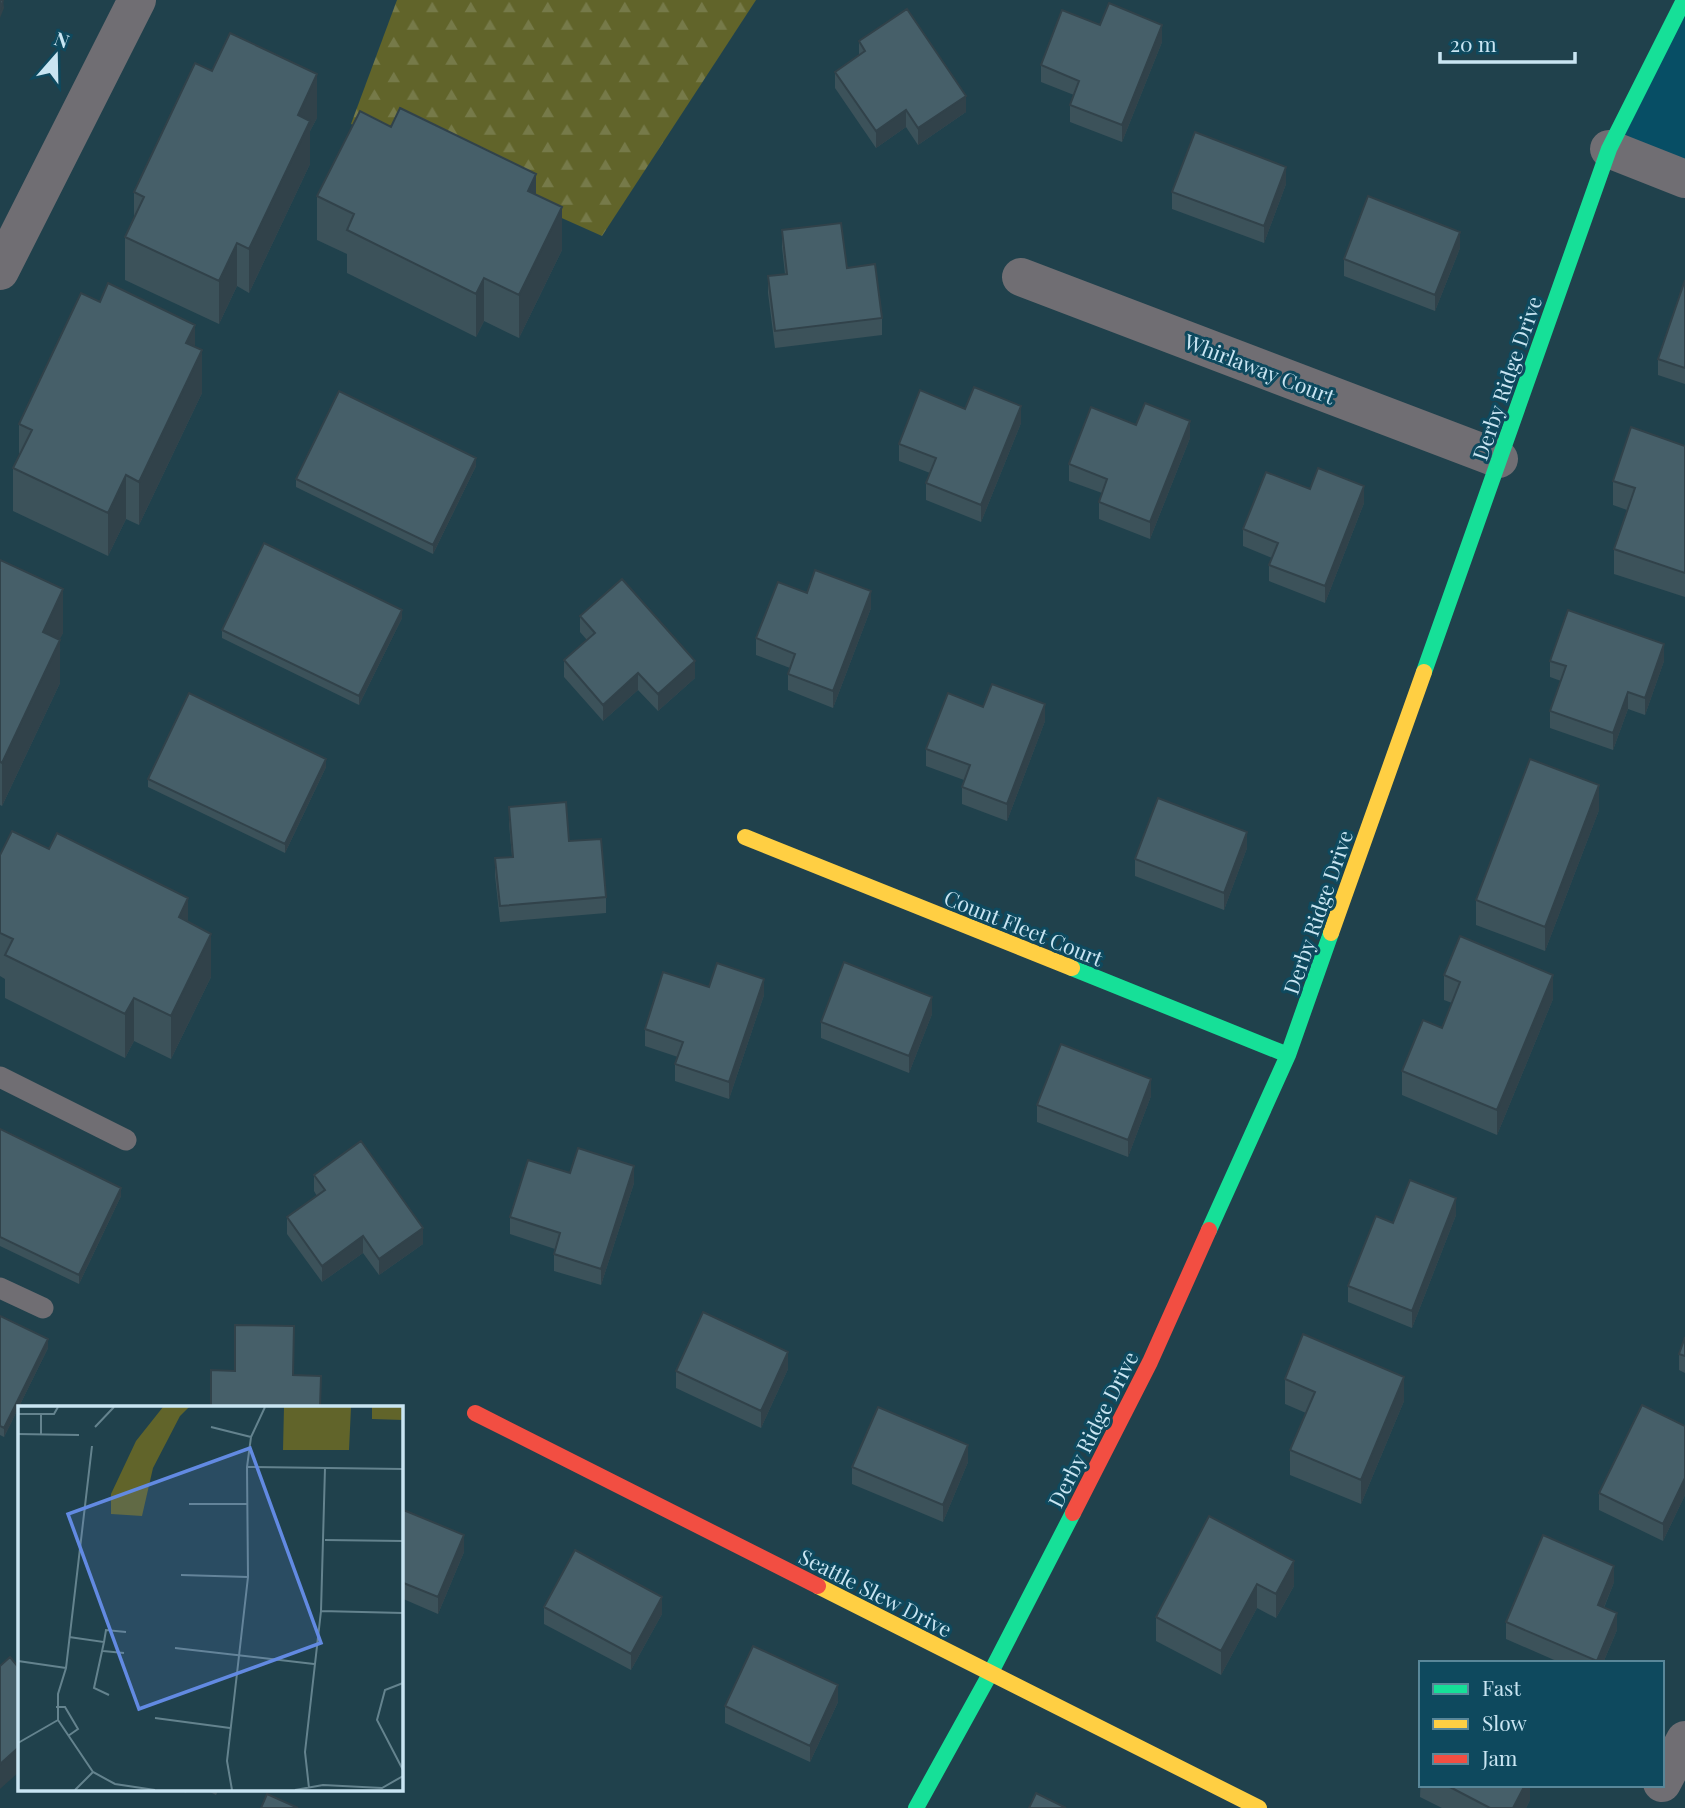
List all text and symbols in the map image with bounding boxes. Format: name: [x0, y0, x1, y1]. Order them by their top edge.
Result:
north arrow: [21, 21, 91, 91]
scale bar: [1440, 21, 1575, 65]
text: N: [51, 25, 73, 54]
text: 20 m: [1450, 29, 1497, 57]
street label: Derby Ridge Drive: [1465, 292, 1547, 464]
street label: Whirlaway Court: [1180, 326, 1340, 410]
street label: Derby Ridge Drive: [1276, 826, 1358, 998]
street label: Count Fleet Court: [940, 882, 1108, 972]
street label: Derby Ridge Drive: [1041, 1346, 1143, 1512]
inset map: [18, 1406, 402, 1790]
street label: Seattle Slew Drive: [795, 1541, 957, 1643]
legend: [1419, 1661, 1664, 1787]
text: Fast: [1482, 1673, 1521, 1701]
text: Slow: [1482, 1708, 1527, 1736]
text: Jam: [1481, 1743, 1518, 1771]

